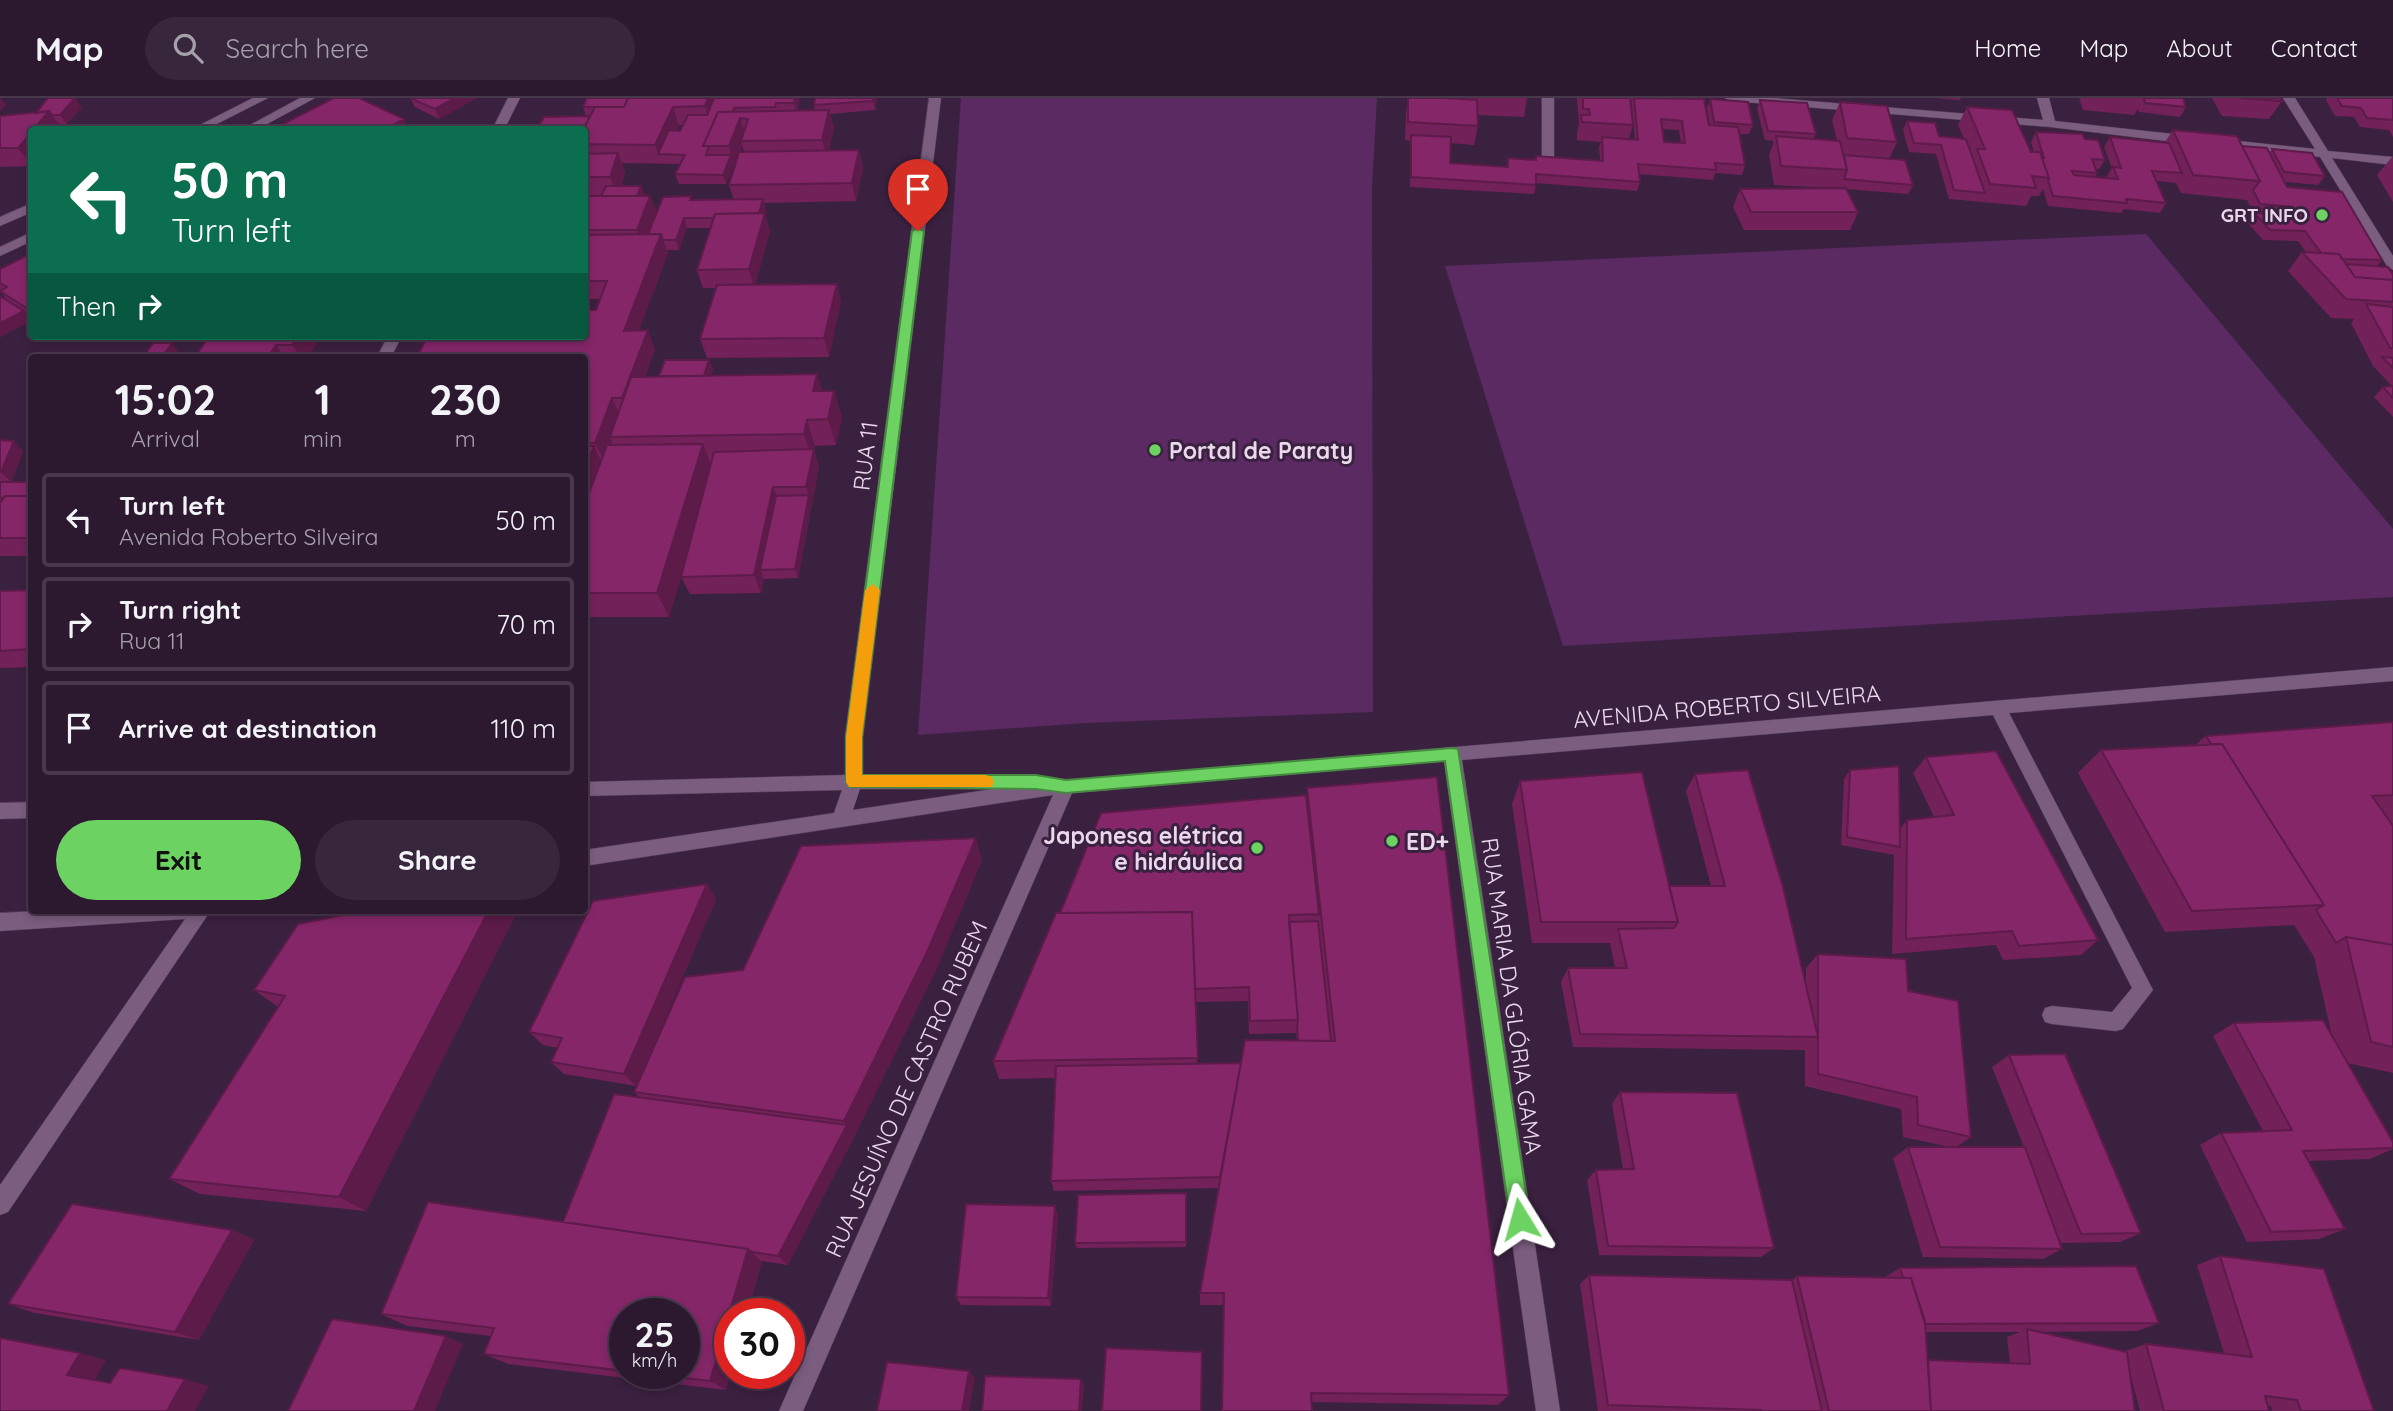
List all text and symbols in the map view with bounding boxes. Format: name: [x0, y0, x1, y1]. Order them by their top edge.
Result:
search box: [145, 17, 635, 80]
text: Map: [35, 28, 103, 69]
icon: search: [169, 29, 207, 67]
text: Search here: [225, 32, 369, 65]
text: Home: [1974, 33, 2041, 63]
text: Map: [2079, 33, 2128, 63]
text: About: [2166, 33, 2233, 63]
text: Contact: [2271, 33, 2358, 63]
text: 50 m: [171, 149, 288, 210]
icon: left: [56, 154, 147, 245]
pin: [888, 159, 948, 231]
icon: arrive: [899, 170, 937, 208]
place label: GRT INFO: [2221, 203, 2308, 227]
marker: GRT INFO: [2314, 207, 2330, 223]
text: Turn left: [171, 210, 292, 250]
icon: right: [130, 287, 168, 325]
text: Then: [56, 290, 116, 323]
text: 15:02: [115, 373, 216, 426]
text: 1: [315, 373, 331, 426]
text: 230: [429, 373, 501, 426]
street label: RUA 11: [846, 420, 884, 492]
text: Arrival: [131, 424, 200, 453]
text: min: [303, 424, 342, 453]
text: m: [455, 424, 476, 453]
place label: Portal de Paraty: [1169, 436, 1353, 465]
marker: Portal de Paraty: [1147, 442, 1163, 458]
text: Turn left: [119, 489, 226, 522]
icon: left: [60, 501, 98, 539]
text: 50 m: [496, 504, 556, 537]
text: Avenida Roberto Silveira: [119, 522, 379, 551]
text: Turn right: [119, 593, 241, 626]
icon: right: [60, 605, 98, 643]
text: 70 m: [496, 608, 556, 641]
text: Rua 11: [119, 626, 185, 655]
street label: AVENIDA ROBERTO SILVEIRA: [1572, 678, 1882, 734]
icon: arrive: [60, 709, 98, 747]
text: Arrive at destination: [119, 712, 377, 745]
text: 110 m: [490, 712, 556, 745]
button: Exit: [56, 820, 301, 900]
button: Share: [315, 820, 560, 900]
place label: Japonesa elétrica e hidráulica: [1043, 821, 1243, 876]
place label: ED+: [1406, 827, 1449, 856]
marker: ED+: [1384, 833, 1400, 849]
street label: RUA MARIA DA GLÓRIA GAMA: [1475, 836, 1549, 1156]
marker: Japonesa elétrica e hidráulica: [1249, 840, 1265, 856]
street label: RUA JESUÍNO DE CASTRO RUBEM: [819, 916, 993, 1262]
position arrow: [1483, 1182, 1557, 1256]
speed limit sign: 30: [714, 1298, 805, 1389]
text: 25: [634, 1312, 675, 1356]
text: km/h: [632, 1349, 677, 1372]

